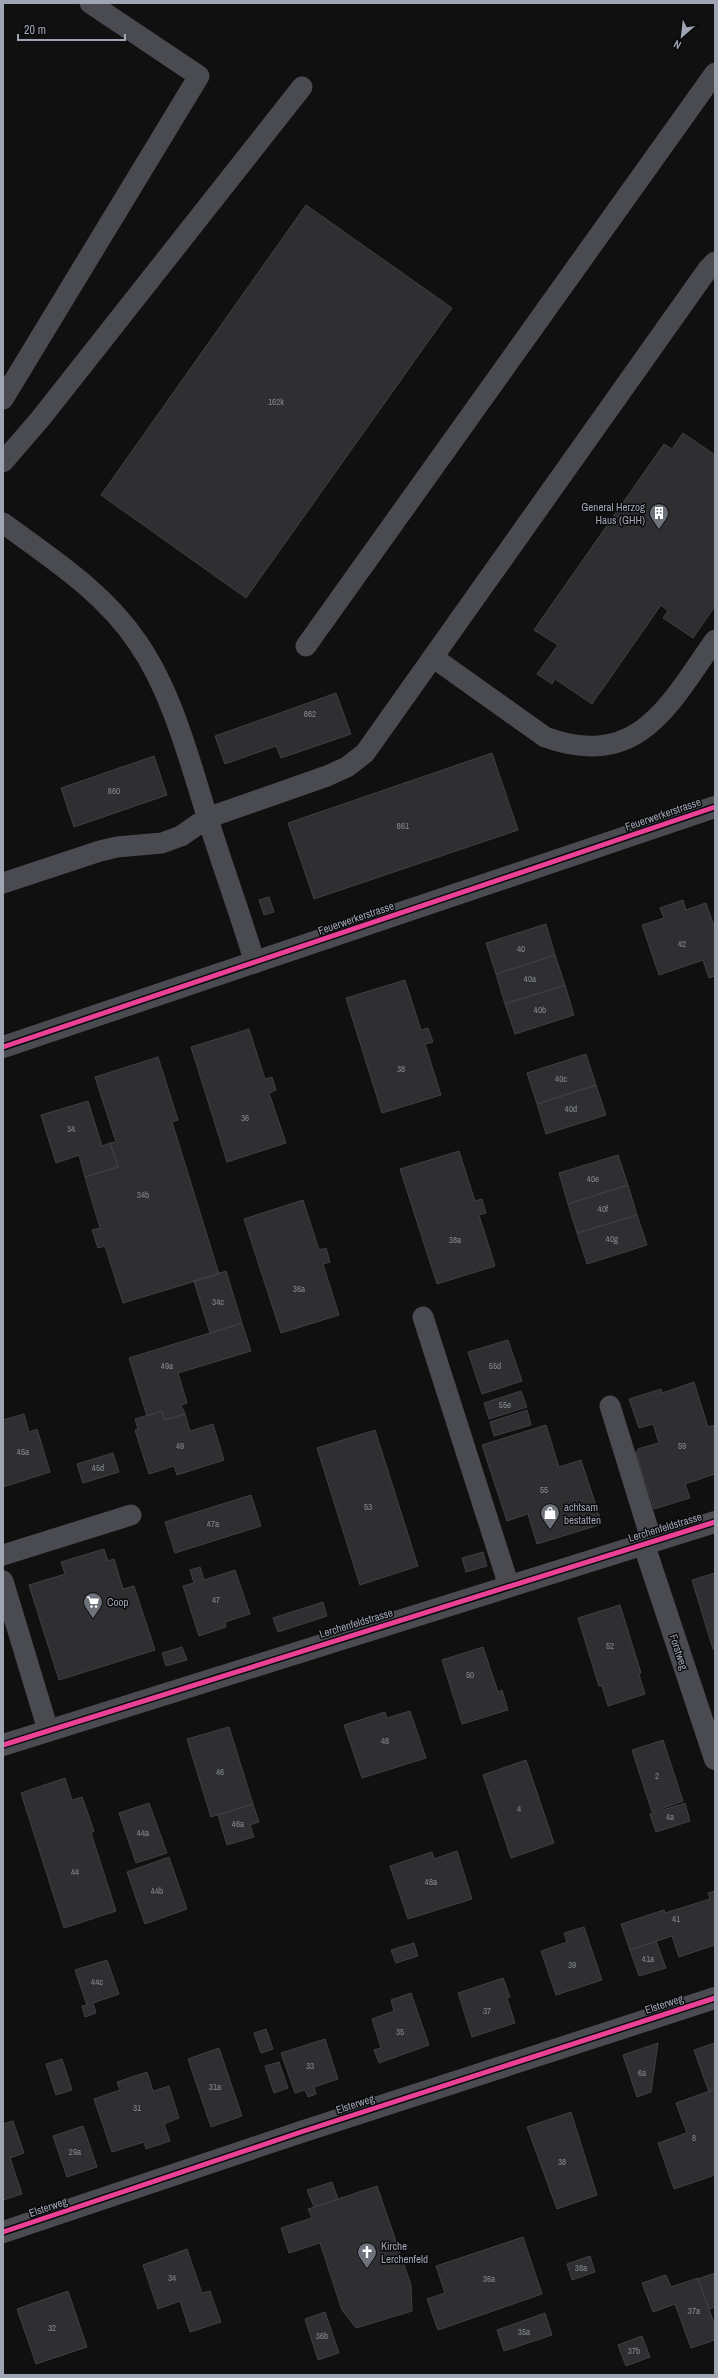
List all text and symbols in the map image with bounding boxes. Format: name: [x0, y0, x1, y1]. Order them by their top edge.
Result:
scale bar: [18, 16, 125, 42]
north arrow: [662, 16, 702, 56]
text: 20 m: [24, 22, 46, 38]
text: N: [671, 37, 683, 53]
house number: 162k: [268, 396, 284, 408]
place label: General Herzog Haus (GHH): [581, 500, 645, 527]
building icon: General Herzog Haus (GHH): [648, 502, 670, 530]
house number: 862: [304, 708, 316, 720]
house number: 860: [108, 785, 120, 797]
street label: Feuerwerkerstrasse: [623, 794, 703, 834]
house number: 861: [397, 820, 409, 832]
street label: Feuerwerkerstrasse: [316, 898, 396, 938]
house number: 42: [678, 938, 686, 950]
house number: 40: [517, 943, 525, 955]
house number: 40a: [524, 973, 536, 985]
house number: 40b: [534, 1004, 546, 1016]
house number: 38: [397, 1063, 405, 1075]
house number: 40c: [555, 1073, 567, 1085]
house number: 40d: [565, 1103, 577, 1115]
house number: 36: [241, 1112, 249, 1124]
house number: 34: [67, 1123, 75, 1135]
house number: 40e: [587, 1173, 599, 1185]
house number: 34b: [137, 1189, 149, 1201]
house number: 40f: [598, 1203, 609, 1215]
house number: 40g: [606, 1233, 619, 1245]
house number: 38a: [449, 1234, 461, 1246]
house number: 36a: [293, 1283, 305, 1295]
house number: 34c: [212, 1296, 224, 1308]
house number: 49a: [161, 1360, 173, 1372]
house number: 55d: [489, 1360, 501, 1372]
house number: 55e: [499, 1399, 511, 1411]
house number: 49: [176, 1440, 184, 1452]
house number: 59: [678, 1440, 686, 1452]
house number: 45a: [17, 1446, 29, 1458]
house number: 45d: [92, 1462, 104, 1474]
house number: 55: [540, 1484, 548, 1496]
place label: achtsam bestatten: [564, 1500, 601, 1527]
house number: 53: [364, 1501, 372, 1513]
shop icon: achtsam bestatten: [539, 1502, 561, 1530]
street label: Lerchenfeldstrasse: [627, 1509, 703, 1545]
house number: 47a: [207, 1518, 219, 1530]
supermarket icon: Coop: [82, 1591, 104, 1619]
house number: 47: [212, 1594, 220, 1606]
place label: Coop: [107, 1595, 129, 1609]
street label: Lerchenfeldstrasse: [318, 1605, 394, 1641]
street label: Forstweg: [667, 1632, 691, 1672]
house number: 52: [606, 1640, 614, 1652]
house number: 50: [466, 1669, 474, 1681]
house number: 48: [381, 1735, 389, 1747]
house number: 46: [216, 1766, 224, 1778]
house number: 2: [655, 1770, 659, 1782]
house number: 4: [517, 1803, 521, 1815]
house number: 4a: [666, 1811, 674, 1823]
house number: 46a: [232, 1818, 244, 1830]
house number: 44a: [137, 1827, 149, 1839]
house number: 44: [71, 1866, 79, 1878]
house number: 48a: [425, 1876, 437, 1888]
house number: 44b: [151, 1885, 163, 1897]
house number: 41: [672, 1913, 680, 1925]
house number: 41a: [642, 1953, 654, 1965]
house number: 39: [568, 1959, 576, 1971]
house number: 44c: [91, 1976, 103, 1988]
street label: Elsterweg: [643, 1991, 685, 2017]
house number: 37: [483, 2005, 491, 2017]
house number: 35: [396, 2026, 404, 2038]
house number: 33: [306, 2060, 314, 2072]
house number: 6a: [638, 2067, 646, 2079]
house number: 31a: [209, 2081, 221, 2093]
street label: Elsterweg: [334, 2091, 376, 2117]
house number: 31: [133, 2102, 141, 2114]
house number: 8: [692, 2132, 696, 2144]
house number: 29a: [69, 2146, 81, 2158]
house number: 38: [558, 2156, 566, 2168]
street label: Elsterweg: [27, 2194, 69, 2220]
place label: Kirche Lerchenfeld: [381, 2239, 428, 2266]
church icon: Kirche Lerchenfeld: [356, 2241, 378, 2269]
house number: 38a: [575, 2262, 587, 2274]
house number: 34: [168, 2272, 176, 2284]
house number: 36a: [483, 2273, 495, 2285]
house number: 37a: [688, 2305, 700, 2317]
house number: 32: [48, 2322, 56, 2334]
house number: 35a: [518, 2326, 530, 2338]
house number: 36b: [316, 2330, 328, 2342]
house number: 37b: [628, 2345, 640, 2357]

